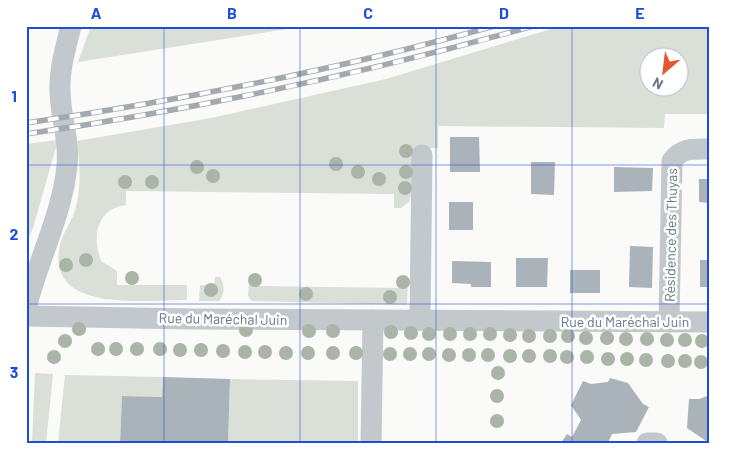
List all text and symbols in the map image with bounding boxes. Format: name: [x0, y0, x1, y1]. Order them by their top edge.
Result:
text: A: [91, 3, 102, 22]
text: B: [227, 3, 237, 22]
text: C: [363, 3, 373, 22]
text: D: [499, 3, 509, 22]
text: E: [635, 3, 645, 22]
north arrow: [638, 48, 688, 98]
text: N: [650, 74, 666, 94]
text: 1: [11, 86, 17, 105]
street label: Résidence des Thuyas: [661, 168, 680, 302]
text: 2: [10, 224, 19, 243]
street label: Rue du Maréchal Juin: [159, 309, 287, 328]
street label: Rue du Maréchal Juin: [561, 313, 689, 330]
text: 3: [10, 362, 18, 381]

